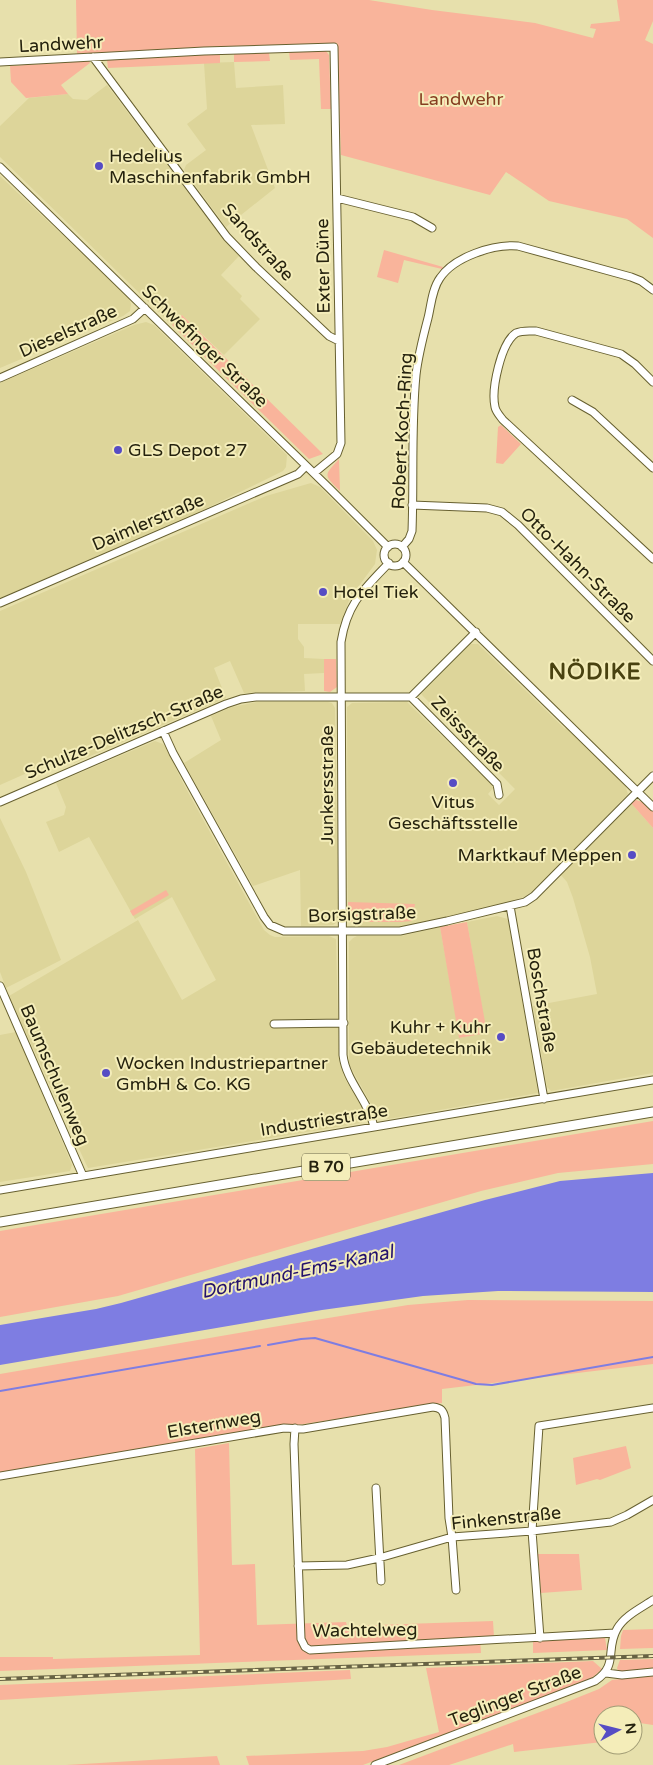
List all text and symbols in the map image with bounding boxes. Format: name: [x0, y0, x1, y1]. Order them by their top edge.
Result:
street label: Landwehr: [18, 31, 104, 57]
park label: Landwehr: [419, 88, 504, 110]
place label: Hedelius Maschinenfabrik GmbH: [109, 145, 311, 188]
marker: Hedelius Maschinenfabrik GmbH: [93, 160, 105, 172]
street label: Sandstraße: [217, 199, 299, 285]
street label: Exter Düne: [311, 218, 335, 314]
street label: Schwefinger Straße: [137, 280, 273, 412]
street label: Dieselstraße: [16, 300, 120, 362]
street label: Robert-Koch-Ring: [387, 352, 417, 510]
place label: GLS Depot 27: [128, 439, 248, 461]
marker: GLS Depot 27: [112, 444, 124, 456]
street label: Daimlerstraße: [89, 489, 207, 555]
street label: Otto-Hahn-Straße: [515, 502, 641, 628]
place label: Hotel Tiek: [333, 581, 419, 603]
marker: Hotel Tiek: [317, 586, 329, 598]
district label: NÖDIKE: [548, 658, 642, 685]
street label: Schulze-Delitzsch-Straße: [21, 680, 227, 784]
street label: Zeissstraße: [426, 691, 510, 777]
street label: Junkersstraße: [316, 725, 338, 845]
marker: Vitus Geschäftsstelle: [447, 777, 459, 789]
place label: Vitus Geschäftsstelle: [388, 791, 518, 834]
place label: Marktkauf Meppen: [458, 844, 622, 866]
marker: Marktkauf Meppen: [626, 849, 638, 861]
street label: Borsigstraße: [308, 901, 416, 927]
street label: Boschstraße: [522, 946, 562, 1054]
street label: Baumschulenweg: [15, 1001, 95, 1149]
place label: Kuhr + Kuhr Gebäudetechnik: [351, 1016, 491, 1059]
marker: Kuhr + Kuhr Gebäudetechnik: [495, 1031, 507, 1043]
place label: Wocken Industriepartner GmbH & Co. KG: [116, 1052, 328, 1095]
marker: Wocken Industriepartner GmbH & Co. KG: [100, 1067, 112, 1079]
street label: Industriestraße: [259, 1099, 389, 1141]
road number: B 70: [302, 1154, 350, 1180]
water label: Dortmund-Ems-Kanal: [199, 1240, 397, 1303]
street label: Elsternweg: [165, 1405, 263, 1443]
street label: Finkenstraße: [450, 1501, 562, 1535]
street label: Wachtelweg: [312, 1618, 418, 1642]
street label: Teglinger Straße: [446, 1661, 584, 1731]
north arrow: [593, 1705, 643, 1755]
text: N: [621, 1722, 640, 1735]

